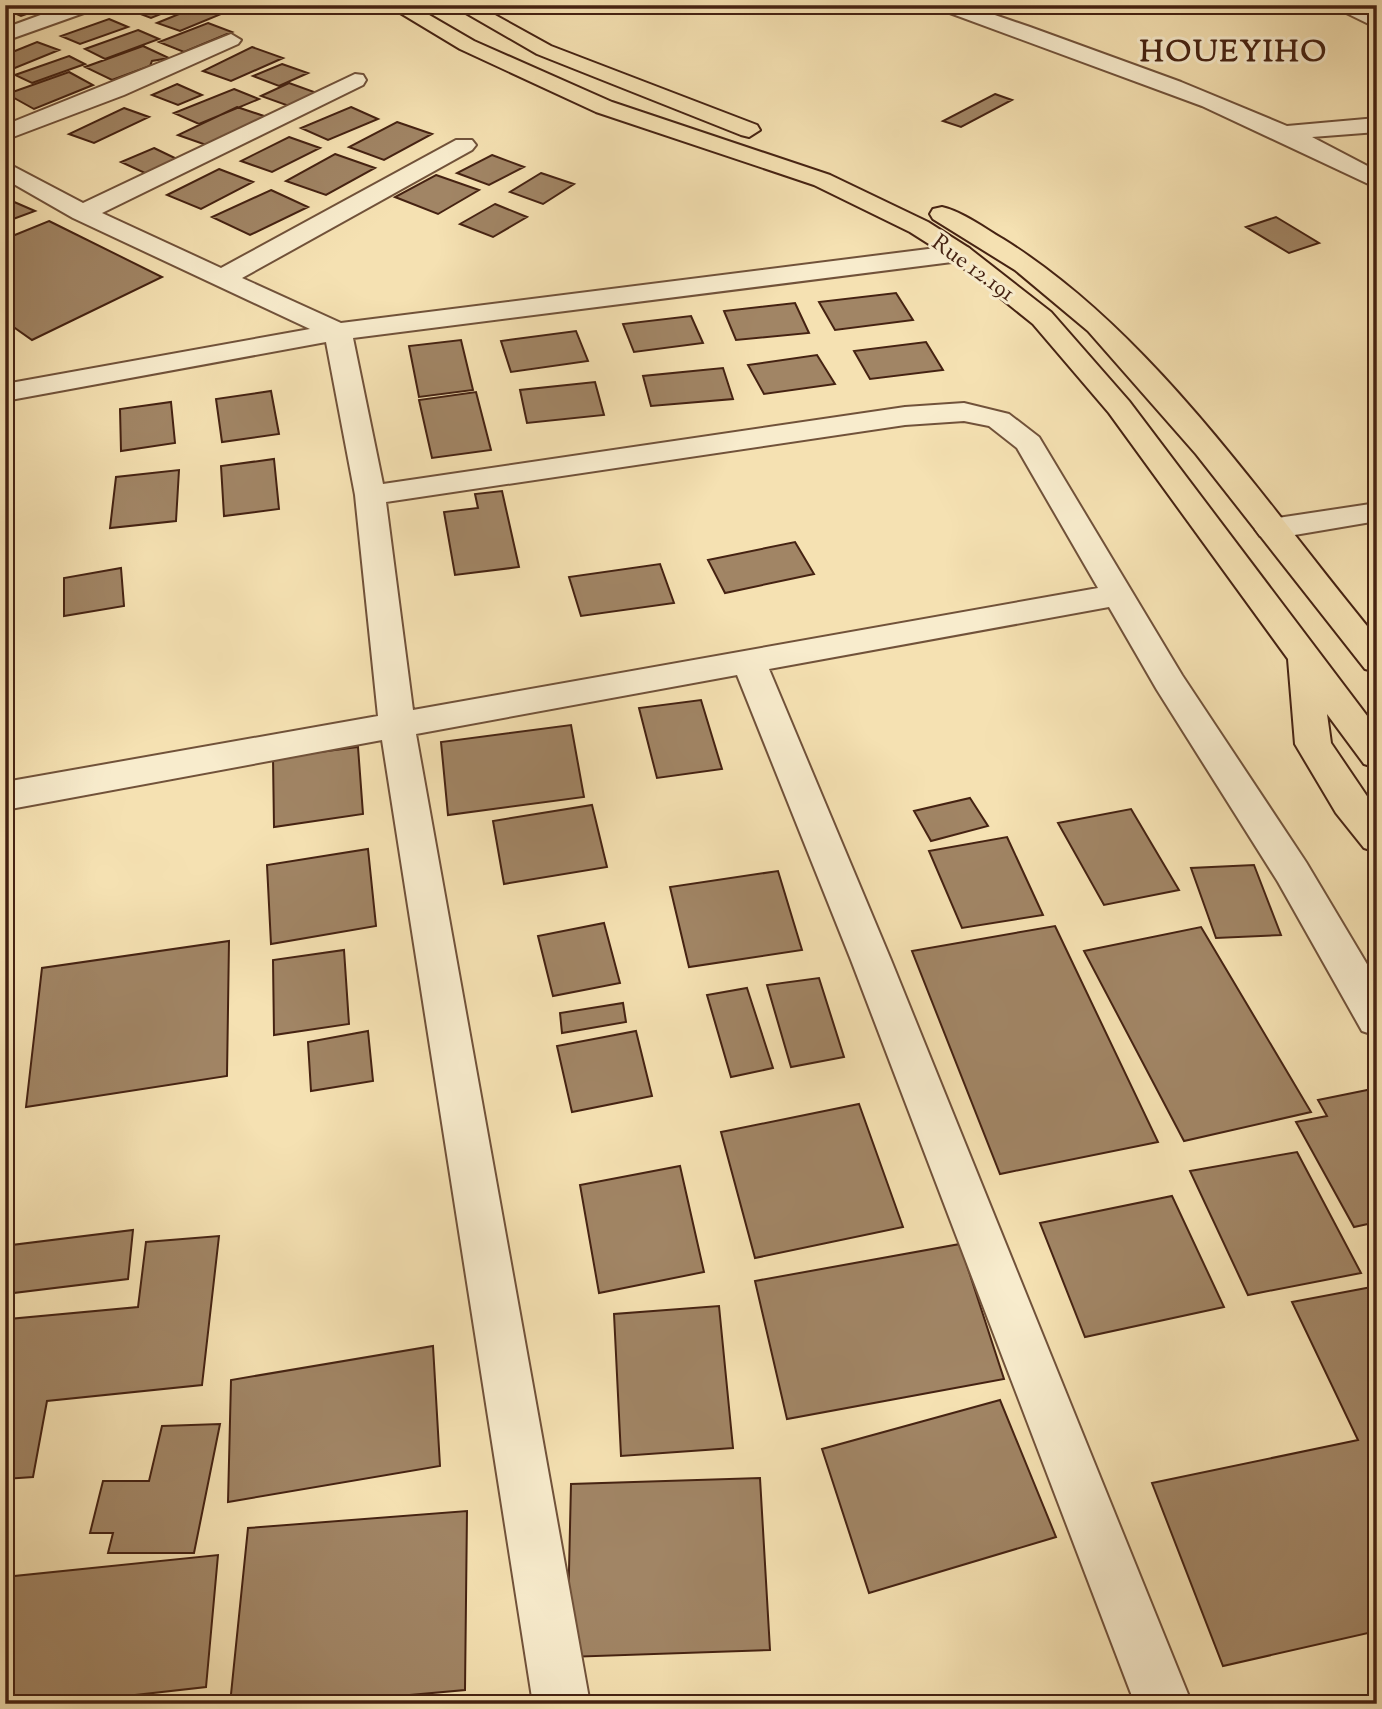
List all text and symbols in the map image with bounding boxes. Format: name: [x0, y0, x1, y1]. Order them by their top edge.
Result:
district label: HOUEYIHO: [1140, 32, 1328, 75]
street label: Rue 12.191: [924, 228, 1021, 311]

